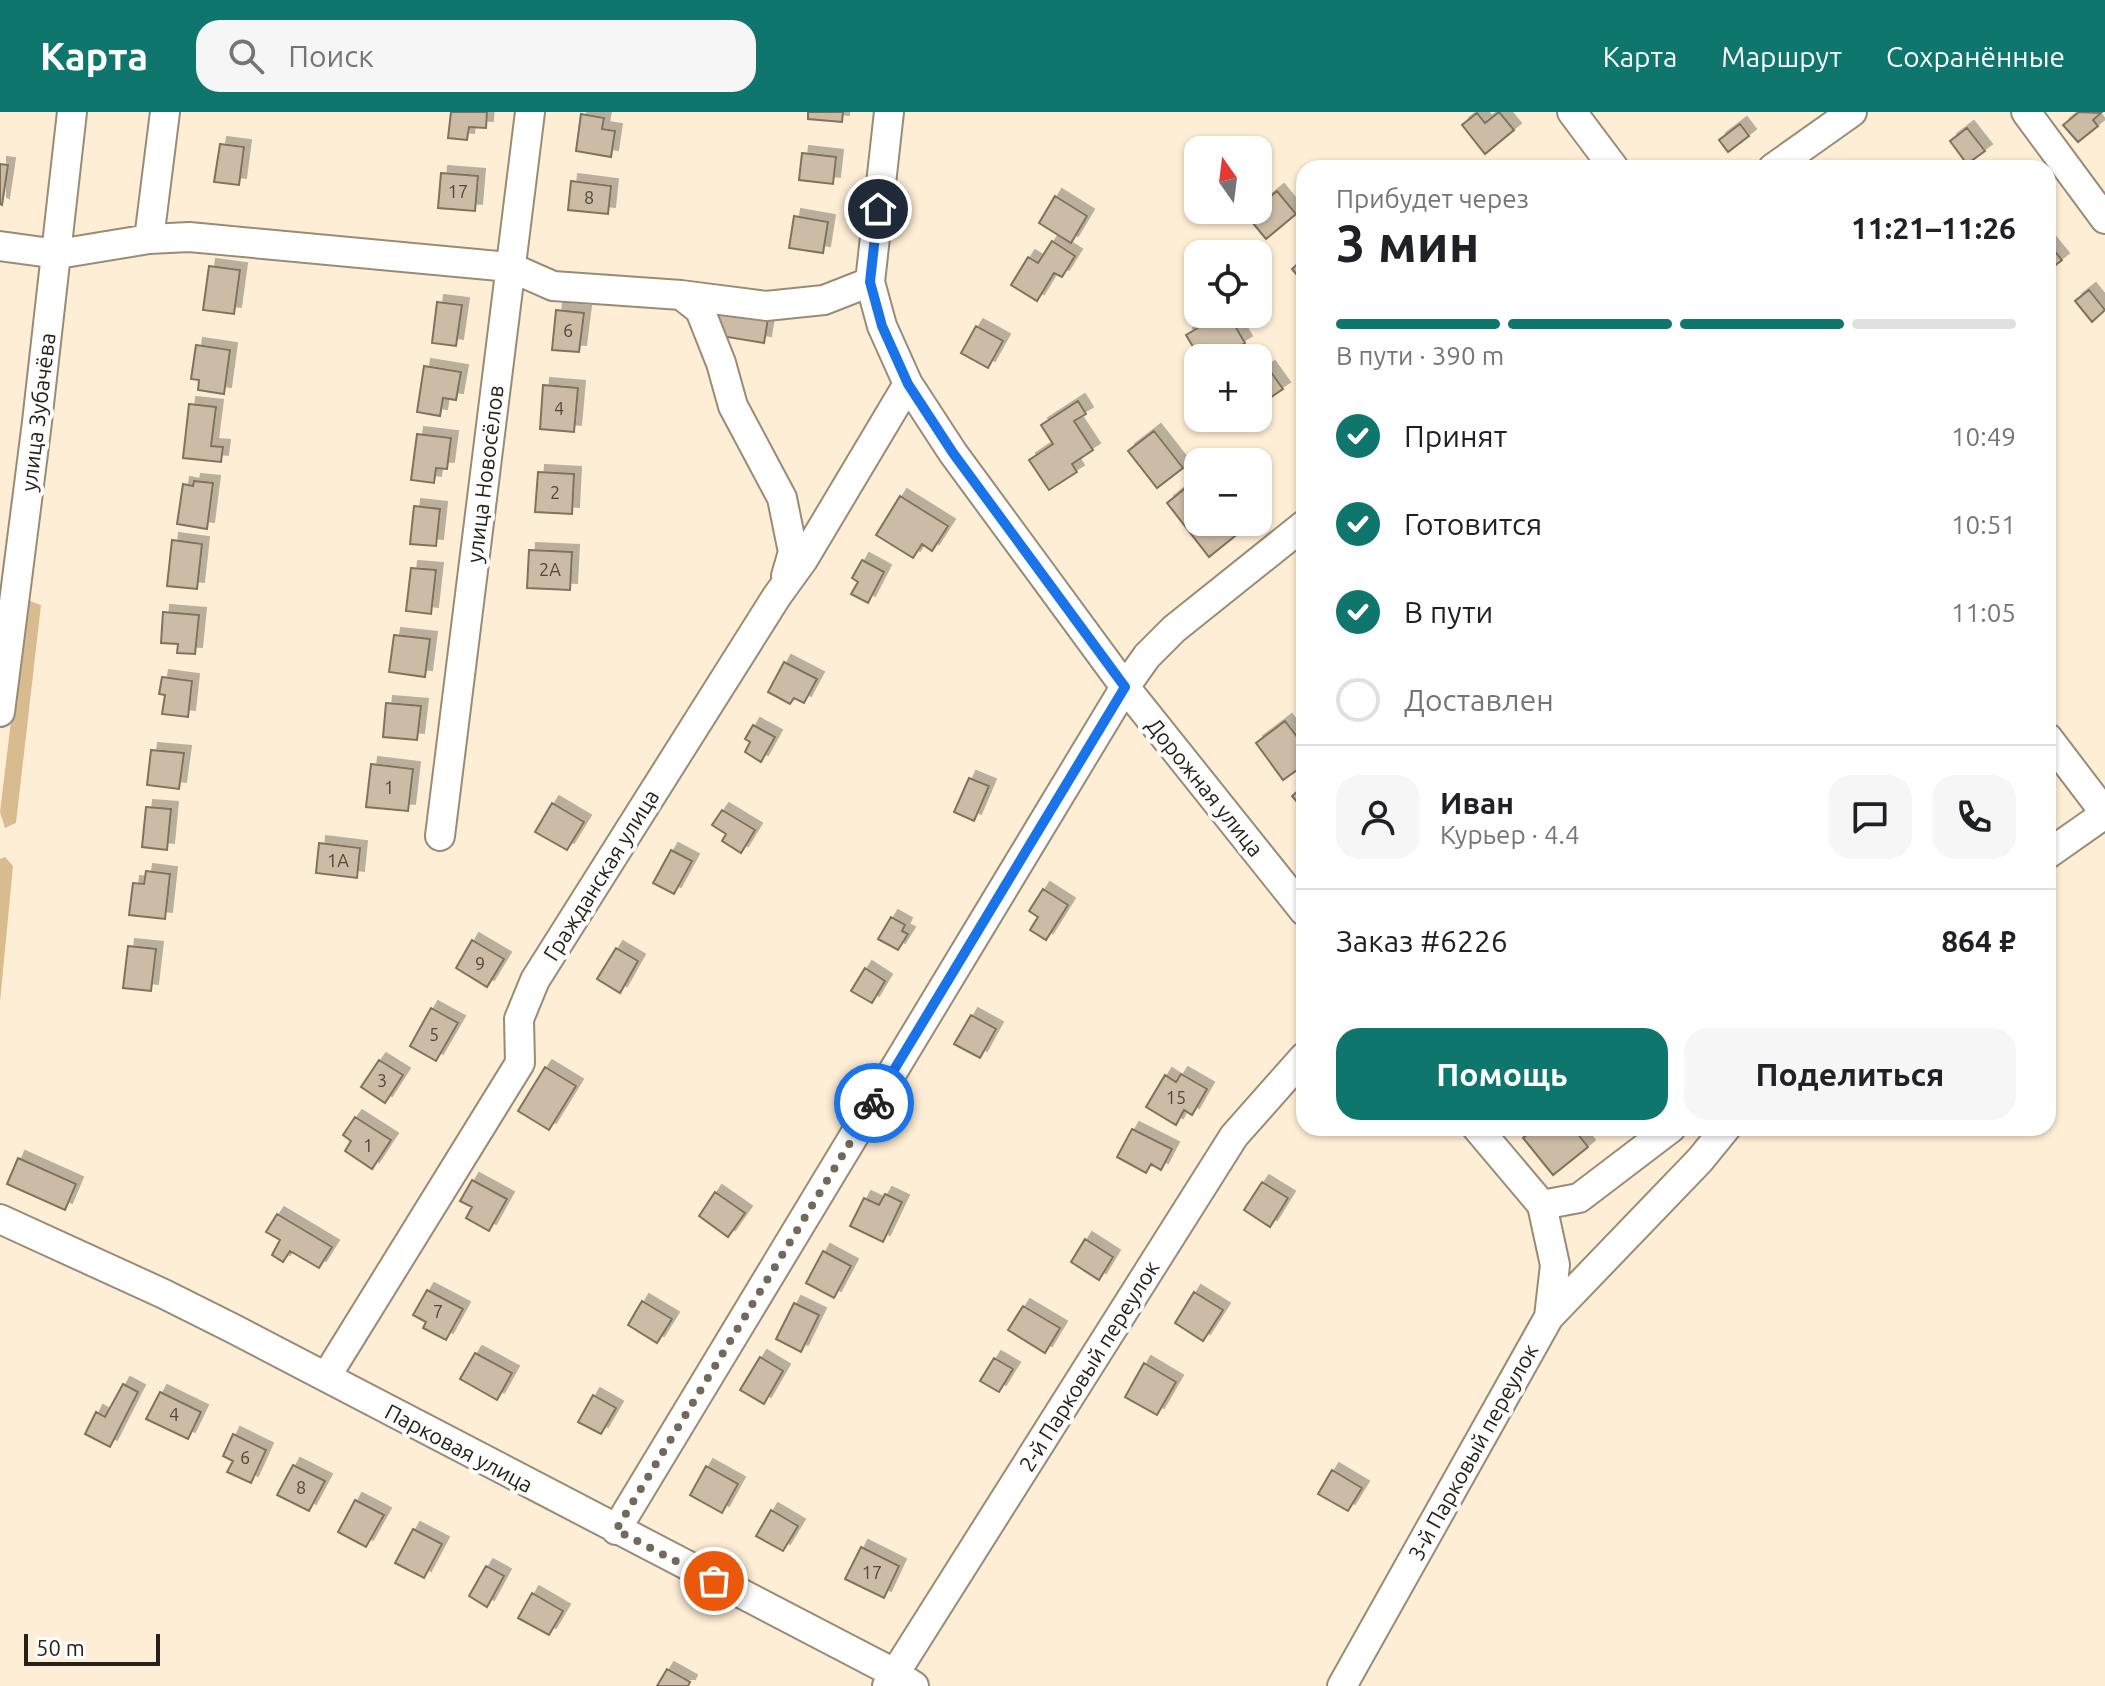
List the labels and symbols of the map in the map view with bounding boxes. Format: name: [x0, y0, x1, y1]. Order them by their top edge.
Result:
north arrow: [1184, 136, 1272, 224]
pin: [844, 175, 912, 243]
house number: 17: [448, 181, 468, 201]
house number: 8: [584, 187, 594, 207]
house number: 6: [563, 320, 573, 340]
street label: улица Зубачёва: [15, 331, 60, 493]
street label: улица Новосёлов: [461, 384, 508, 564]
house number: 4: [554, 398, 564, 418]
house number: 2: [550, 482, 560, 502]
house number: 2А: [539, 559, 561, 579]
street label: Дорожная улица: [1142, 712, 1269, 861]
house number: 1: [384, 777, 394, 797]
street label: Гражданская улица: [538, 785, 663, 965]
house number: 1А: [327, 850, 349, 870]
house number: 9: [475, 953, 485, 973]
house number: 5: [429, 1024, 439, 1044]
courier: [834, 1063, 914, 1143]
house number: 3: [377, 1070, 387, 1090]
house number: 15: [1166, 1087, 1186, 1107]
house number: 1: [363, 1135, 373, 1155]
street label: 2-й Парковый переулок: [1013, 1256, 1164, 1476]
house number: 7: [433, 1301, 443, 1321]
street label: 3-й Парковый переулок: [1403, 1339, 1543, 1564]
street label: Парковая улица: [381, 1398, 537, 1497]
house number: 4: [169, 1404, 179, 1424]
house number: 6: [240, 1447, 250, 1467]
house number: 8: [296, 1477, 306, 1497]
pin: [680, 1547, 748, 1615]
house number: 17: [862, 1562, 882, 1582]
scale bar: [24, 1630, 160, 1666]

